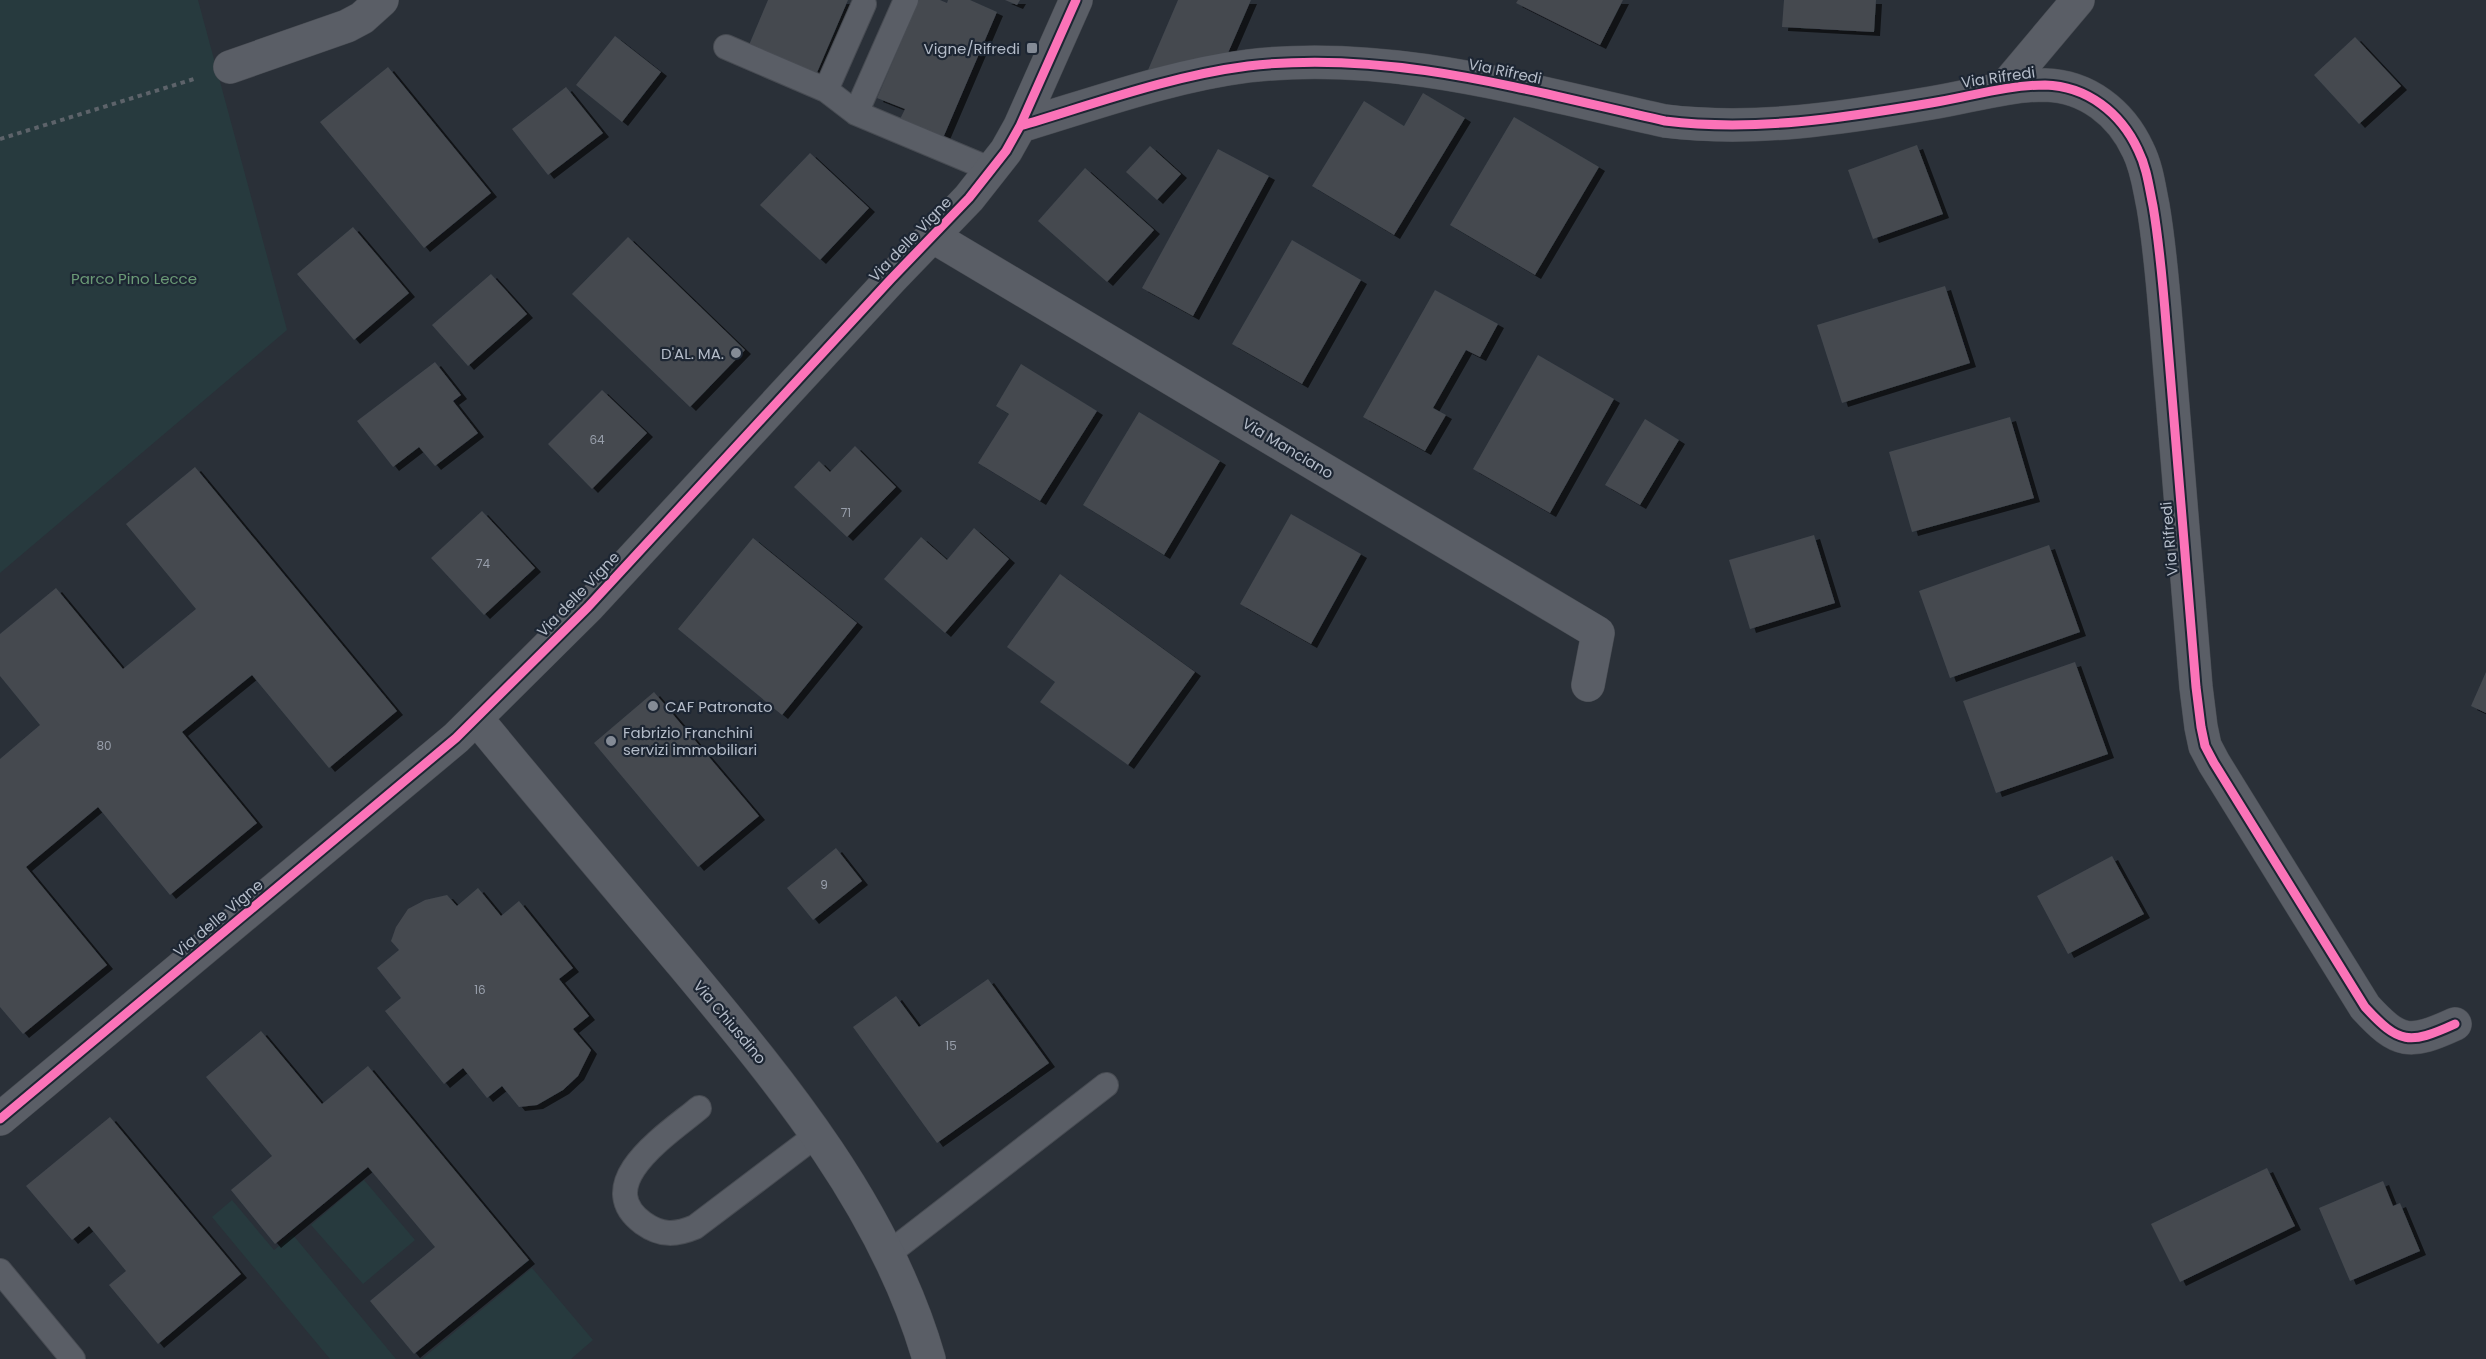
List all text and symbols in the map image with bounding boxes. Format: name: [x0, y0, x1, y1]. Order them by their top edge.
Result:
place label: Vigne/Rifredi: [924, 38, 1020, 59]
marker: Vigne/Rifredi: [1025, 41, 1039, 55]
street label: Via Rifredi: [1466, 53, 1544, 89]
street label: Via Rifredi: [1960, 61, 2036, 93]
street label: Via delle Vigne: [864, 192, 956, 286]
park label: Parco Pino Lecce: [71, 268, 197, 289]
place label: D'AL. MA.: [661, 343, 724, 364]
marker: D'AL. MA.: [729, 346, 743, 360]
street label: Via Manciano: [1239, 413, 1337, 483]
house number: 64: [589, 431, 605, 448]
street label: Via Rifredi: [2155, 501, 2183, 577]
house number: 71: [841, 504, 851, 521]
street label: Via delle Vigne: [532, 547, 624, 641]
house number: 74: [476, 555, 490, 572]
place label: CAF Patronato: [665, 696, 773, 717]
marker: CAF Patronato: [646, 699, 660, 713]
place label: Fabrizio Franchini servizi immobiliari: [623, 722, 757, 760]
marker: Fabrizio Franchini servizi immobiliari: [604, 734, 618, 748]
house number: 80: [96, 737, 112, 754]
street label: Via delle Vigne: [169, 874, 267, 962]
house number: 9: [820, 876, 828, 893]
street label: Via Chiusdino: [689, 976, 771, 1068]
house number: 16: [474, 981, 486, 998]
house number: 15: [945, 1037, 957, 1054]

